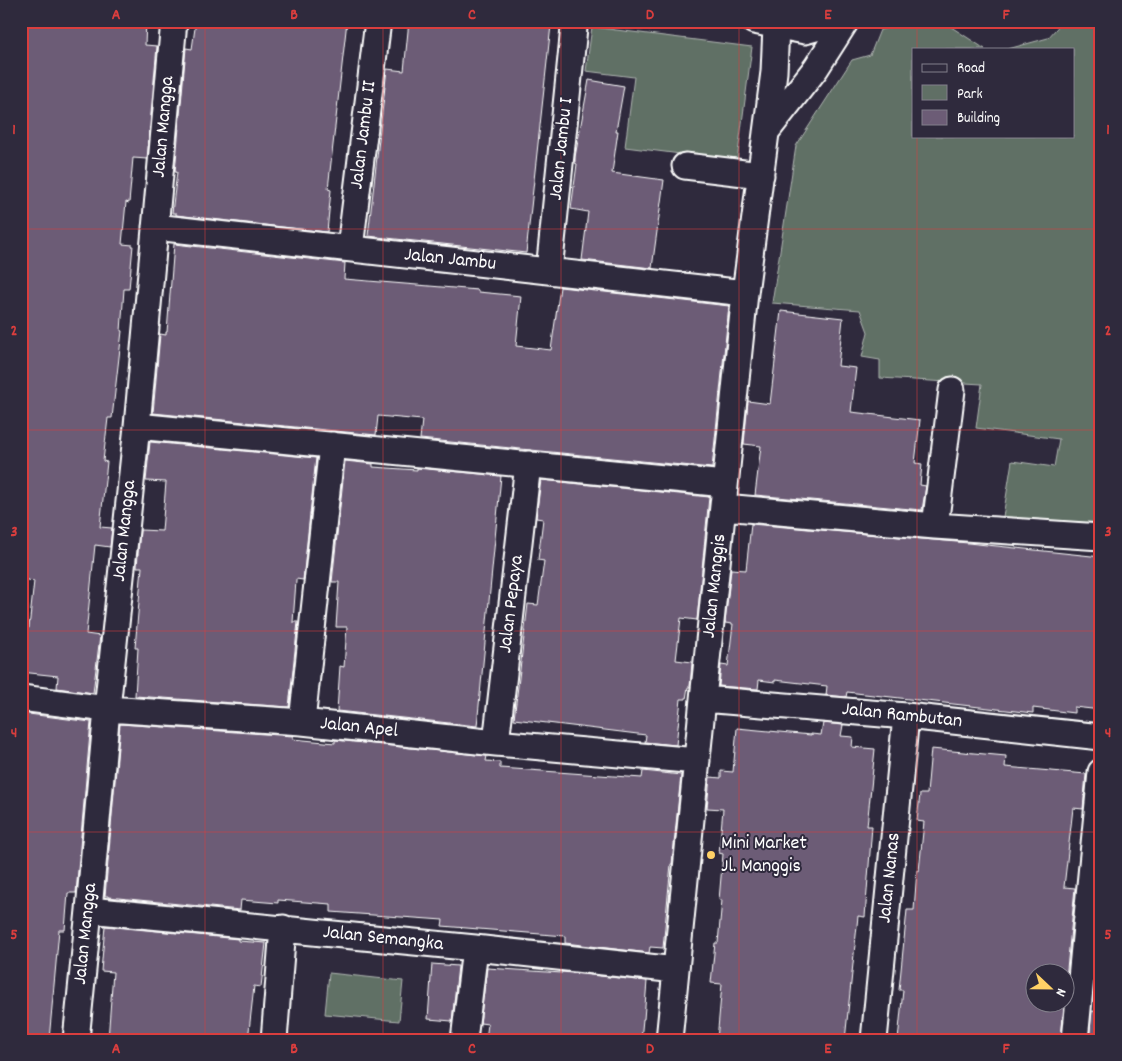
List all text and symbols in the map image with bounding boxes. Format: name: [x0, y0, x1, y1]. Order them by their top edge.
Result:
text: A: [112, 4, 121, 27]
text: B: [290, 4, 298, 27]
text: C: [468, 4, 476, 27]
text: D: [646, 4, 655, 27]
text: E: [824, 4, 832, 27]
text: F: [1002, 4, 1010, 27]
legend: [912, 48, 1074, 138]
text: Road: [957, 58, 985, 80]
street label: Jalan Mangga: [146, 74, 182, 179]
street label: Jalan Jambu II: [343, 79, 385, 191]
text: Park: [957, 84, 983, 106]
street label: Jalan Jambu I: [543, 96, 581, 202]
text: Building: [957, 108, 1000, 130]
text: 1: [12, 119, 16, 142]
text: 1: [1106, 119, 1110, 142]
street label: Jalan Jambu: [403, 241, 497, 279]
text: 2: [11, 320, 18, 343]
text: 2: [1105, 320, 1112, 343]
street label: Jalan Mangga: [106, 478, 144, 583]
text: 3: [10, 521, 18, 544]
text: 3: [1104, 521, 1112, 544]
street label: Jalan Manggis: [696, 533, 734, 639]
street label: Jalan Pepaya: [492, 553, 532, 655]
street label: Jalan Rambutan: [840, 696, 964, 736]
street label: Jalan Apel: [319, 710, 400, 746]
text: 4: [11, 722, 17, 745]
text: 4: [1105, 722, 1111, 745]
place label: Mini Market Jl. Manggis: [721, 830, 807, 881]
street label: Jalan Nanas: [871, 831, 909, 925]
marker: Mini Market Jl. Manggis: [705, 849, 717, 861]
street label: Jalan Mangga: [67, 881, 105, 986]
street label: Jalan Semangka: [321, 919, 445, 959]
text: 5: [10, 924, 18, 947]
text: 5: [1104, 924, 1112, 947]
north arrow: [1024, 964, 1074, 1014]
text: N: [1050, 985, 1071, 999]
text: A: [112, 1038, 121, 1061]
text: B: [290, 1038, 298, 1061]
text: C: [468, 1038, 476, 1061]
text: D: [646, 1038, 655, 1061]
text: E: [824, 1038, 832, 1061]
text: F: [1002, 1038, 1010, 1061]

